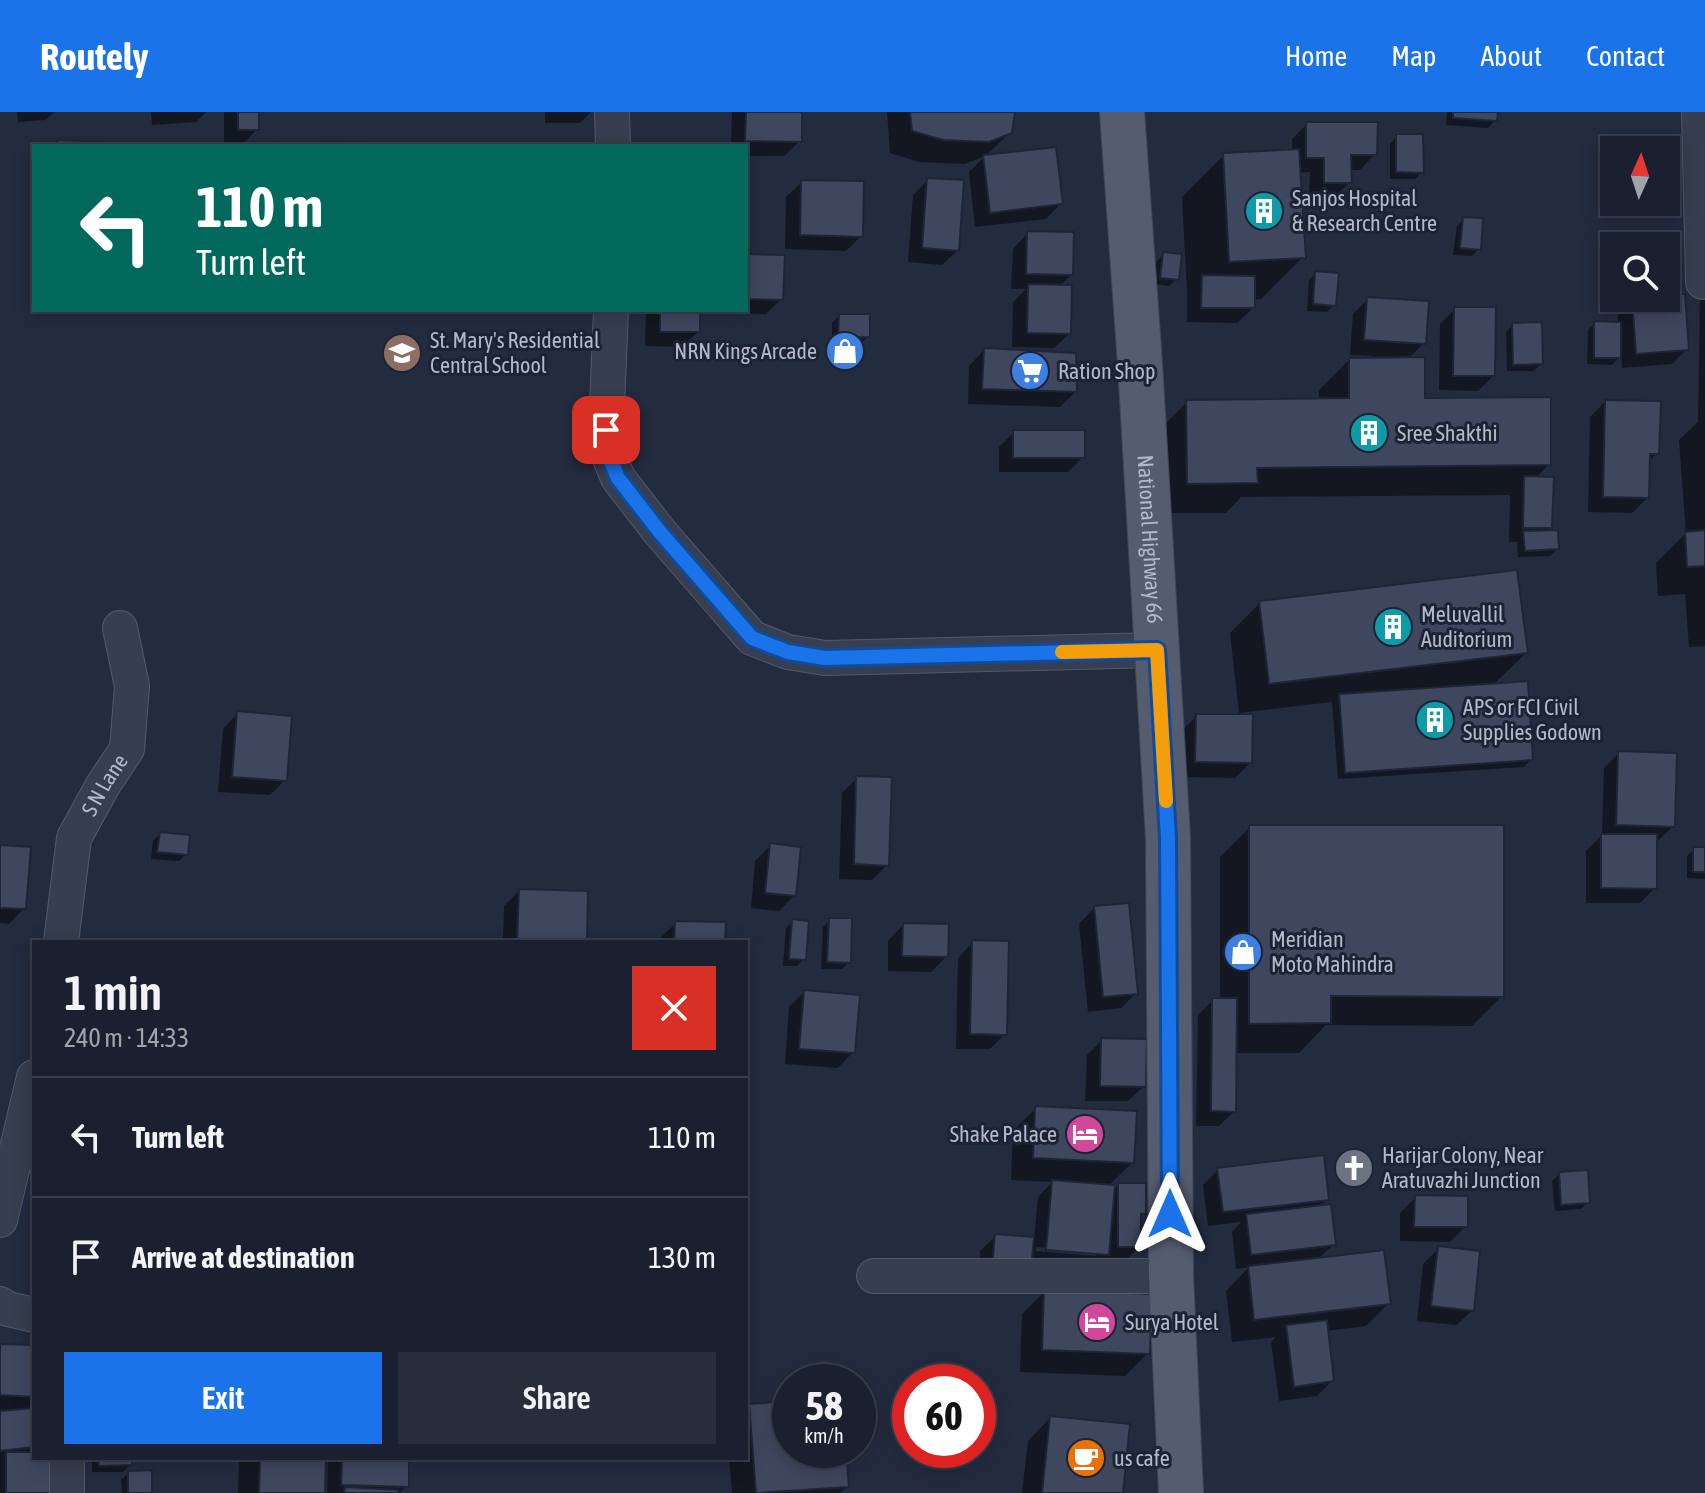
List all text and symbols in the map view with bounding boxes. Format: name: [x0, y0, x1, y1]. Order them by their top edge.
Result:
text: Routely: [40, 35, 148, 78]
text: Home: [1285, 40, 1347, 72]
text: Map: [1391, 40, 1436, 72]
text: About: [1480, 40, 1542, 72]
text: Contact: [1586, 40, 1665, 72]
north arrow: [1600, 136, 1680, 216]
map controls: [1600, 136, 1680, 312]
text: 110 m: [196, 175, 323, 239]
icon: left: [64, 176, 168, 280]
place label: Sanjos Hospital & Research Centre: [1292, 185, 1437, 236]
building icon: Sanjos Hospital & Research Centre: [1243, 190, 1285, 232]
button: search: [1600, 232, 1680, 312]
text: Turn left: [196, 241, 306, 283]
place label: St. Mary's Residential Central School: [430, 327, 600, 378]
shop icon: NRN Kings Arcade: [824, 330, 866, 372]
school or university icon: St. Mary's Residential Central School: [381, 332, 423, 374]
place label: NRN Kings Arcade: [674, 338, 817, 364]
supermarket icon: Ration Shop: [1009, 350, 1051, 392]
place label: Ration Shop: [1058, 358, 1155, 384]
pin: [572, 396, 640, 464]
icon: arrive: [584, 408, 628, 452]
building icon: Sree Shakthi: [1348, 412, 1390, 454]
place label: Sree Shakthi: [1397, 420, 1498, 446]
street label: National Highway 66: [1132, 454, 1168, 624]
place label: Meluvallil Auditorium: [1421, 601, 1512, 652]
building icon: Meluvallil Auditorium: [1372, 606, 1414, 648]
place label: APS or FCI Civil Supplies Godown: [1463, 694, 1602, 745]
building icon: APS or FCI Civil Supplies Godown: [1414, 699, 1456, 741]
street label: S N Lane: [76, 749, 133, 820]
place label: Meridian Moto Mahindra: [1271, 926, 1394, 977]
shop icon: Meridian Moto Mahindra: [1222, 931, 1264, 973]
text: 1 min: [64, 965, 162, 1020]
button: close: [632, 966, 716, 1050]
text: 240 m · 14:33: [64, 1023, 189, 1053]
hotel icon: Shake Palace: [1064, 1113, 1106, 1155]
icon: left: [64, 1115, 108, 1159]
text: Turn left: [132, 1120, 224, 1154]
text: 110 m: [648, 1120, 716, 1154]
place label: Shake Palace: [950, 1121, 1057, 1147]
place label: Harijar Colony, Near Aratuvazhi Junction: [1382, 1142, 1544, 1193]
church icon: Harijar Colony, Near Aratuvazhi Junction: [1333, 1147, 1375, 1189]
position arrow: [1128, 1172, 1212, 1256]
icon: arrive: [64, 1235, 108, 1279]
text: Arrive at destination: [132, 1240, 354, 1274]
text: 130 m: [648, 1240, 716, 1274]
hotel icon: Surya Hotel: [1076, 1301, 1118, 1343]
place label: Surya Hotel: [1125, 1309, 1219, 1335]
button: Exit: [64, 1352, 382, 1444]
button: Share: [398, 1352, 716, 1444]
speed limit sign: 60: [892, 1364, 996, 1468]
text: 58: [805, 1383, 843, 1428]
text: km/h: [804, 1424, 844, 1447]
cafe icon: us cafe: [1065, 1437, 1107, 1479]
place label: us cafe: [1114, 1445, 1170, 1471]

